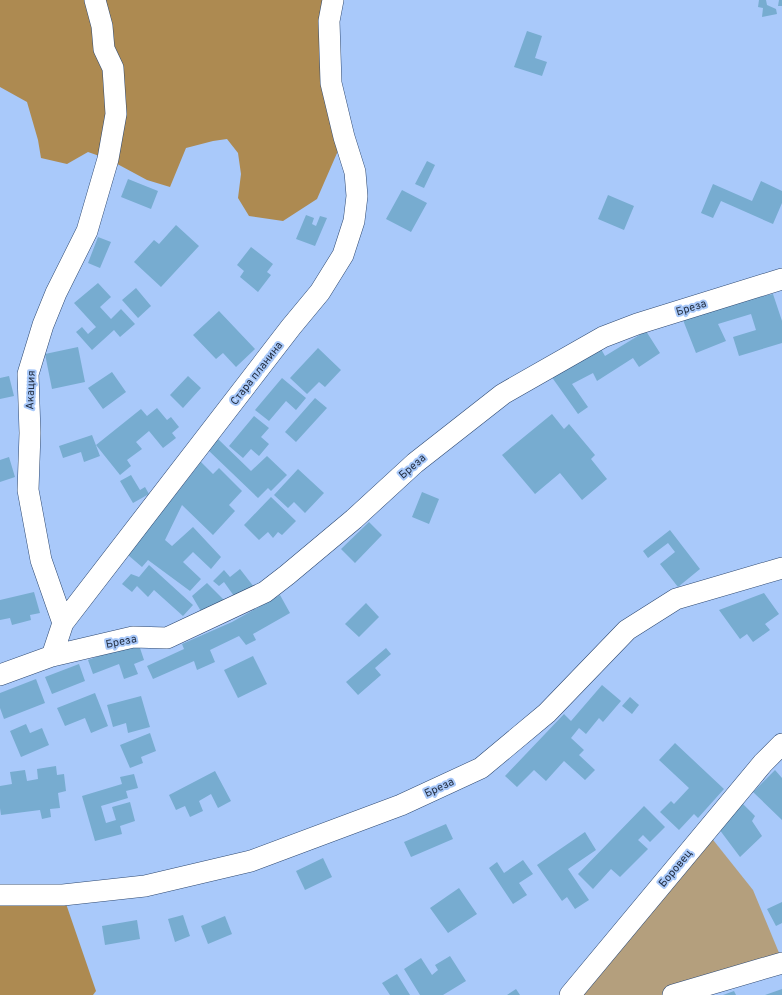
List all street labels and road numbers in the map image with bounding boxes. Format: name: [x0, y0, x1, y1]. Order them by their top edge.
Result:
street label: Бреза: [674, 297, 708, 319]
street label: Стара планина: [228, 339, 286, 408]
street label: Акация: [23, 370, 39, 410]
street label: Бреза: [396, 451, 429, 482]
street label: Бреза: [105, 632, 138, 652]
street label: Бреза: [422, 775, 457, 801]
street label: Боровец: [656, 847, 696, 890]

